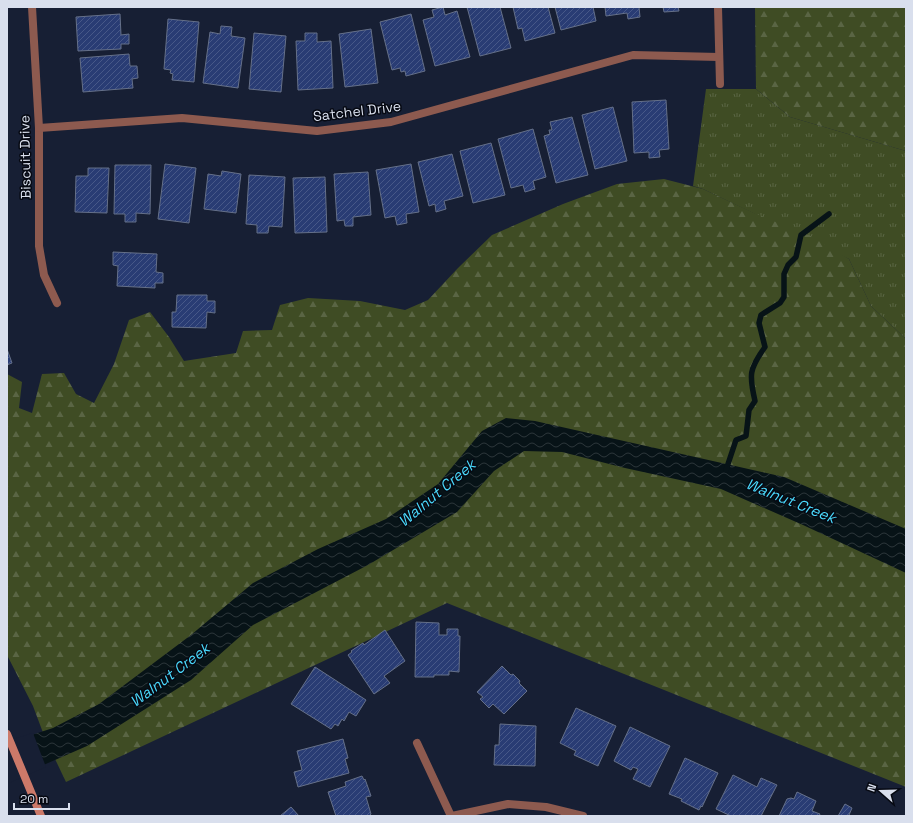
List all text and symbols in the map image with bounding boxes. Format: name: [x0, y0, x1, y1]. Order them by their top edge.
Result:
street label: Satchel Drive: [312, 97, 402, 125]
street label: Biscuit Drive: [15, 115, 35, 199]
water label: Walnut Creek: [394, 454, 481, 530]
water label: Walnut Creek: [744, 474, 841, 528]
water label: Walnut Creek: [126, 637, 215, 711]
north arrow: [861, 771, 901, 811]
text: N: [864, 782, 879, 793]
scale bar: [14, 785, 69, 811]
text: 20 m: [20, 791, 48, 807]

